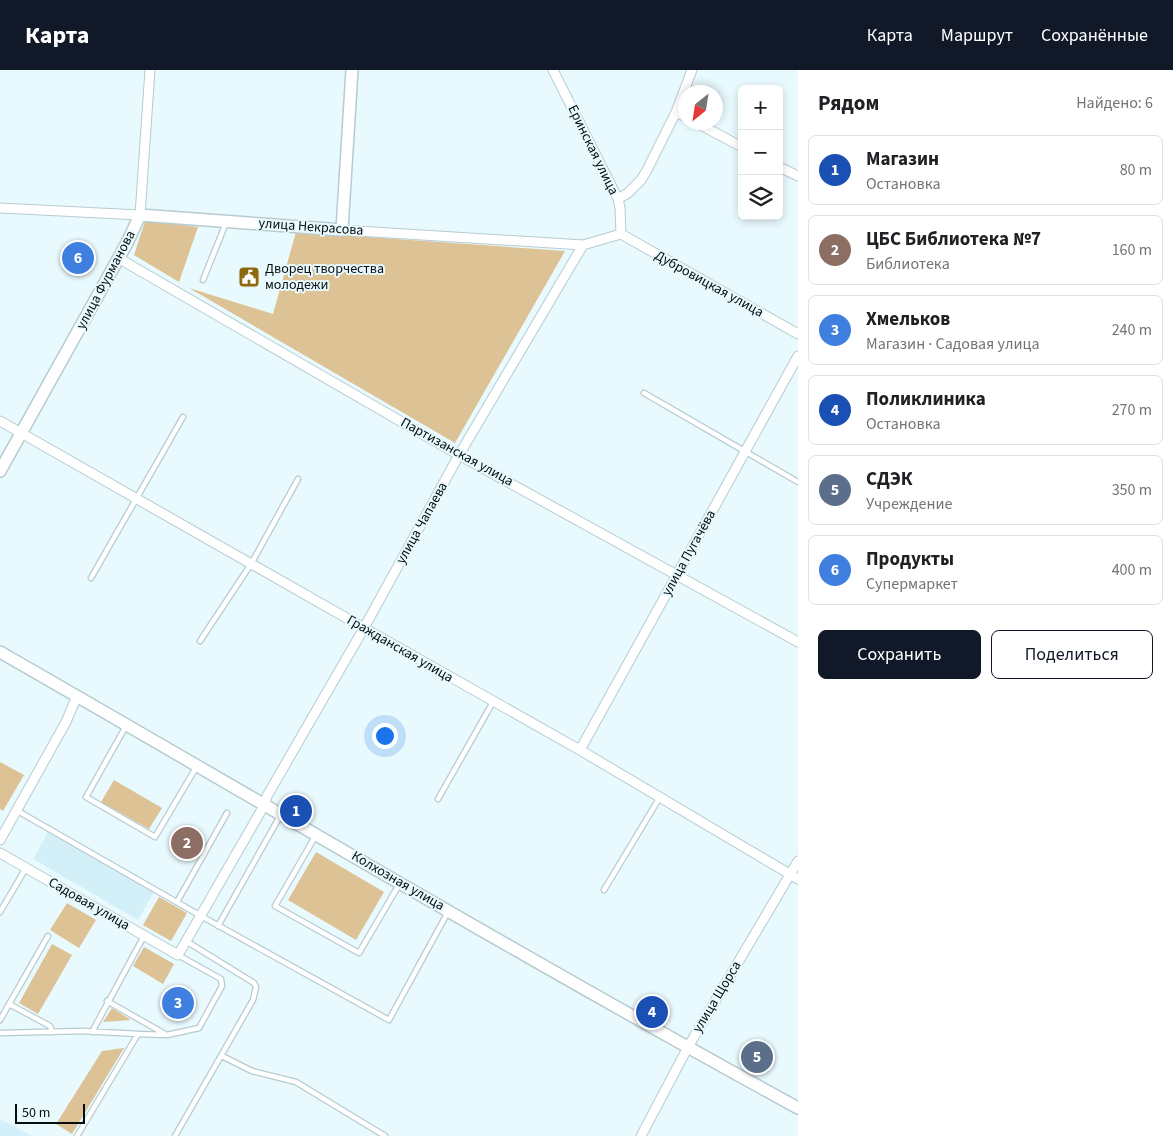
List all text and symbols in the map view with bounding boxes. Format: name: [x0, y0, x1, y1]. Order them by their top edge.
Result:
text: Карта: [25, 18, 89, 53]
text: Карта: [867, 23, 913, 48]
text: Маршрут: [941, 23, 1013, 48]
text: Сохранённые: [1041, 23, 1148, 48]
north arrow: [678, 85, 723, 130]
map controls: [738, 85, 783, 220]
button: +: [738, 85, 783, 130]
text: Рядом: [818, 88, 879, 118]
text: Найдено: 6: [1076, 92, 1153, 114]
street label: Еринская улица: [563, 102, 623, 198]
button: −: [738, 130, 783, 175]
text: Магазин: [866, 146, 939, 173]
text: 1: [831, 159, 839, 181]
text: 80 m: [1120, 159, 1152, 181]
text: Остановка: [866, 173, 940, 195]
button: layers: [738, 175, 783, 220]
street label: улица Некрасова: [258, 213, 364, 241]
text: ЦБС Библиотека №7: [866, 226, 1041, 253]
street label: улица Фурманова: [71, 227, 141, 333]
pin: 6: [62, 239, 94, 277]
text: 2: [831, 239, 839, 261]
text: 160 m: [1112, 239, 1152, 261]
street label: Дубровицкая улица: [651, 246, 767, 322]
text: Библиотека: [866, 253, 950, 275]
place label: Дворец творчества молодежи: [265, 259, 384, 295]
public building icon: Дворец творчества молодежи: [237, 265, 261, 289]
text: Хмельков: [866, 306, 950, 333]
text: 3: [831, 319, 839, 341]
text: 240 m: [1112, 319, 1152, 341]
text: Магазин · Садовая улица: [866, 333, 1039, 355]
text: Поликлиника: [866, 386, 986, 413]
text: 4: [831, 399, 839, 421]
text: 270 m: [1112, 399, 1152, 421]
street label: Партизанская улица: [397, 413, 517, 491]
text: Остановка: [866, 413, 940, 435]
text: СДЭК: [866, 466, 913, 493]
street label: улица Чапаева: [391, 478, 453, 568]
text: 5: [831, 479, 839, 501]
text: 350 m: [1112, 479, 1152, 501]
text: Учреждение: [866, 493, 953, 515]
street label: улица Пугачёва: [657, 506, 721, 600]
text: Продукты: [866, 546, 954, 573]
text: 6: [831, 559, 839, 581]
text: 400 m: [1112, 559, 1152, 581]
text: Супермаркет: [866, 573, 958, 595]
street label: Гражданская улица: [343, 610, 457, 688]
button: Сохранить: [818, 630, 981, 679]
button: Поделиться: [991, 630, 1153, 679]
your location: [372, 723, 398, 749]
pin: 1: [280, 792, 312, 830]
pin: 2: [171, 824, 203, 862]
street label: Колхозная улица: [348, 846, 448, 916]
street label: Садовая улица: [45, 873, 133, 935]
street label: улица Щорса: [688, 957, 746, 1037]
pin: 3: [162, 984, 194, 1022]
pin: 4: [636, 993, 668, 1031]
pin: 5: [741, 1038, 773, 1076]
scale bar: [15, 1101, 85, 1124]
text: 50 m: [22, 1103, 50, 1123]

